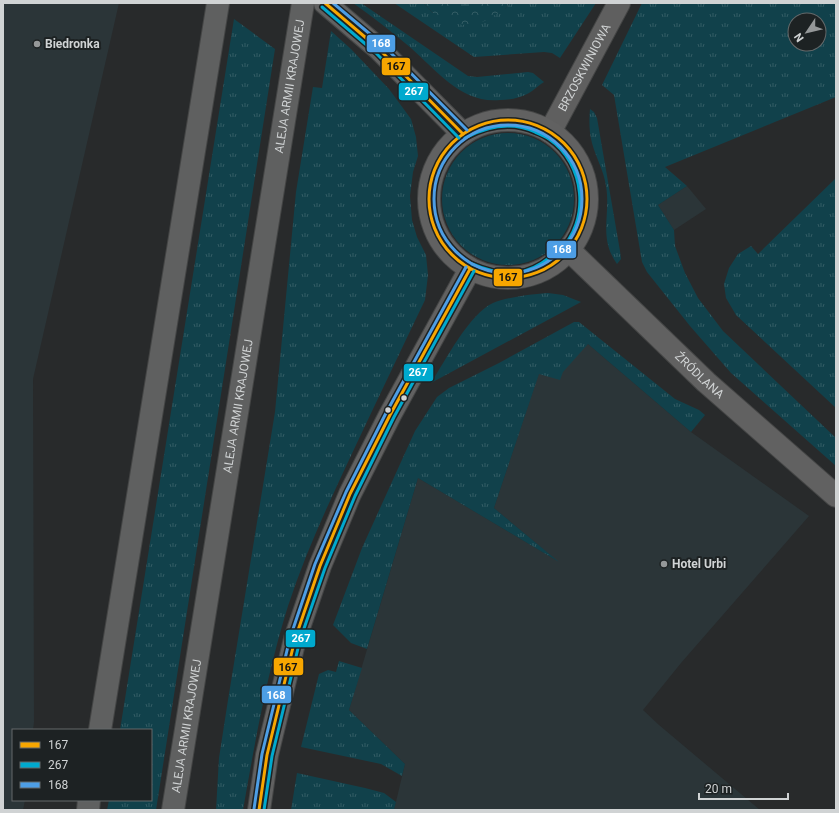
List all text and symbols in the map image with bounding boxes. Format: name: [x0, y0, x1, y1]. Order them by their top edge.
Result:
north arrow: [787, 12, 827, 52]
street label: ALEJA ARMII KRAJOWEJ: [272, 18, 307, 154]
street label: BRZOSKWINIOWA: [555, 21, 614, 114]
text: N: [792, 30, 807, 44]
line badge: 168: [366, 34, 396, 53]
place label: Biedronka: [45, 37, 100, 51]
text: 168: [372, 37, 390, 50]
marker: Biedronka: [32, 39, 42, 49]
line badge: 167: [381, 57, 411, 76]
text: 167: [387, 60, 405, 73]
line badge: 267: [398, 82, 429, 101]
text: 267: [405, 85, 423, 98]
line badge: 168: [546, 240, 577, 259]
text: 168: [553, 243, 571, 256]
line badge: 167: [493, 268, 523, 287]
text: 167: [499, 271, 517, 284]
street label: ALEJA ARMII KRAJOWEJ: [220, 338, 256, 474]
street label: ŹRÓDLANA: [672, 348, 727, 402]
line badge: 267: [403, 363, 434, 382]
text: 267: [409, 366, 427, 379]
unlabelled marker: [399, 393, 409, 403]
unlabelled marker: [383, 405, 393, 415]
place label: Hotel Urbi: [672, 557, 726, 571]
marker: Hotel Urbi: [659, 559, 669, 569]
line badge: 267: [285, 629, 316, 648]
text: 267: [292, 632, 310, 645]
line badge: 167: [273, 657, 304, 676]
street label: ALEJA ARMII KRAJOWEJ: [169, 658, 204, 794]
text: 167: [279, 661, 297, 674]
line badge: 168: [261, 685, 292, 704]
text: 168: [267, 689, 285, 702]
legend: [12, 729, 152, 801]
text: 167: [48, 738, 68, 752]
text: 267: [48, 758, 68, 772]
scale bar: [699, 775, 788, 801]
text: 168: [48, 778, 68, 792]
text: 20 m: [705, 782, 732, 796]

